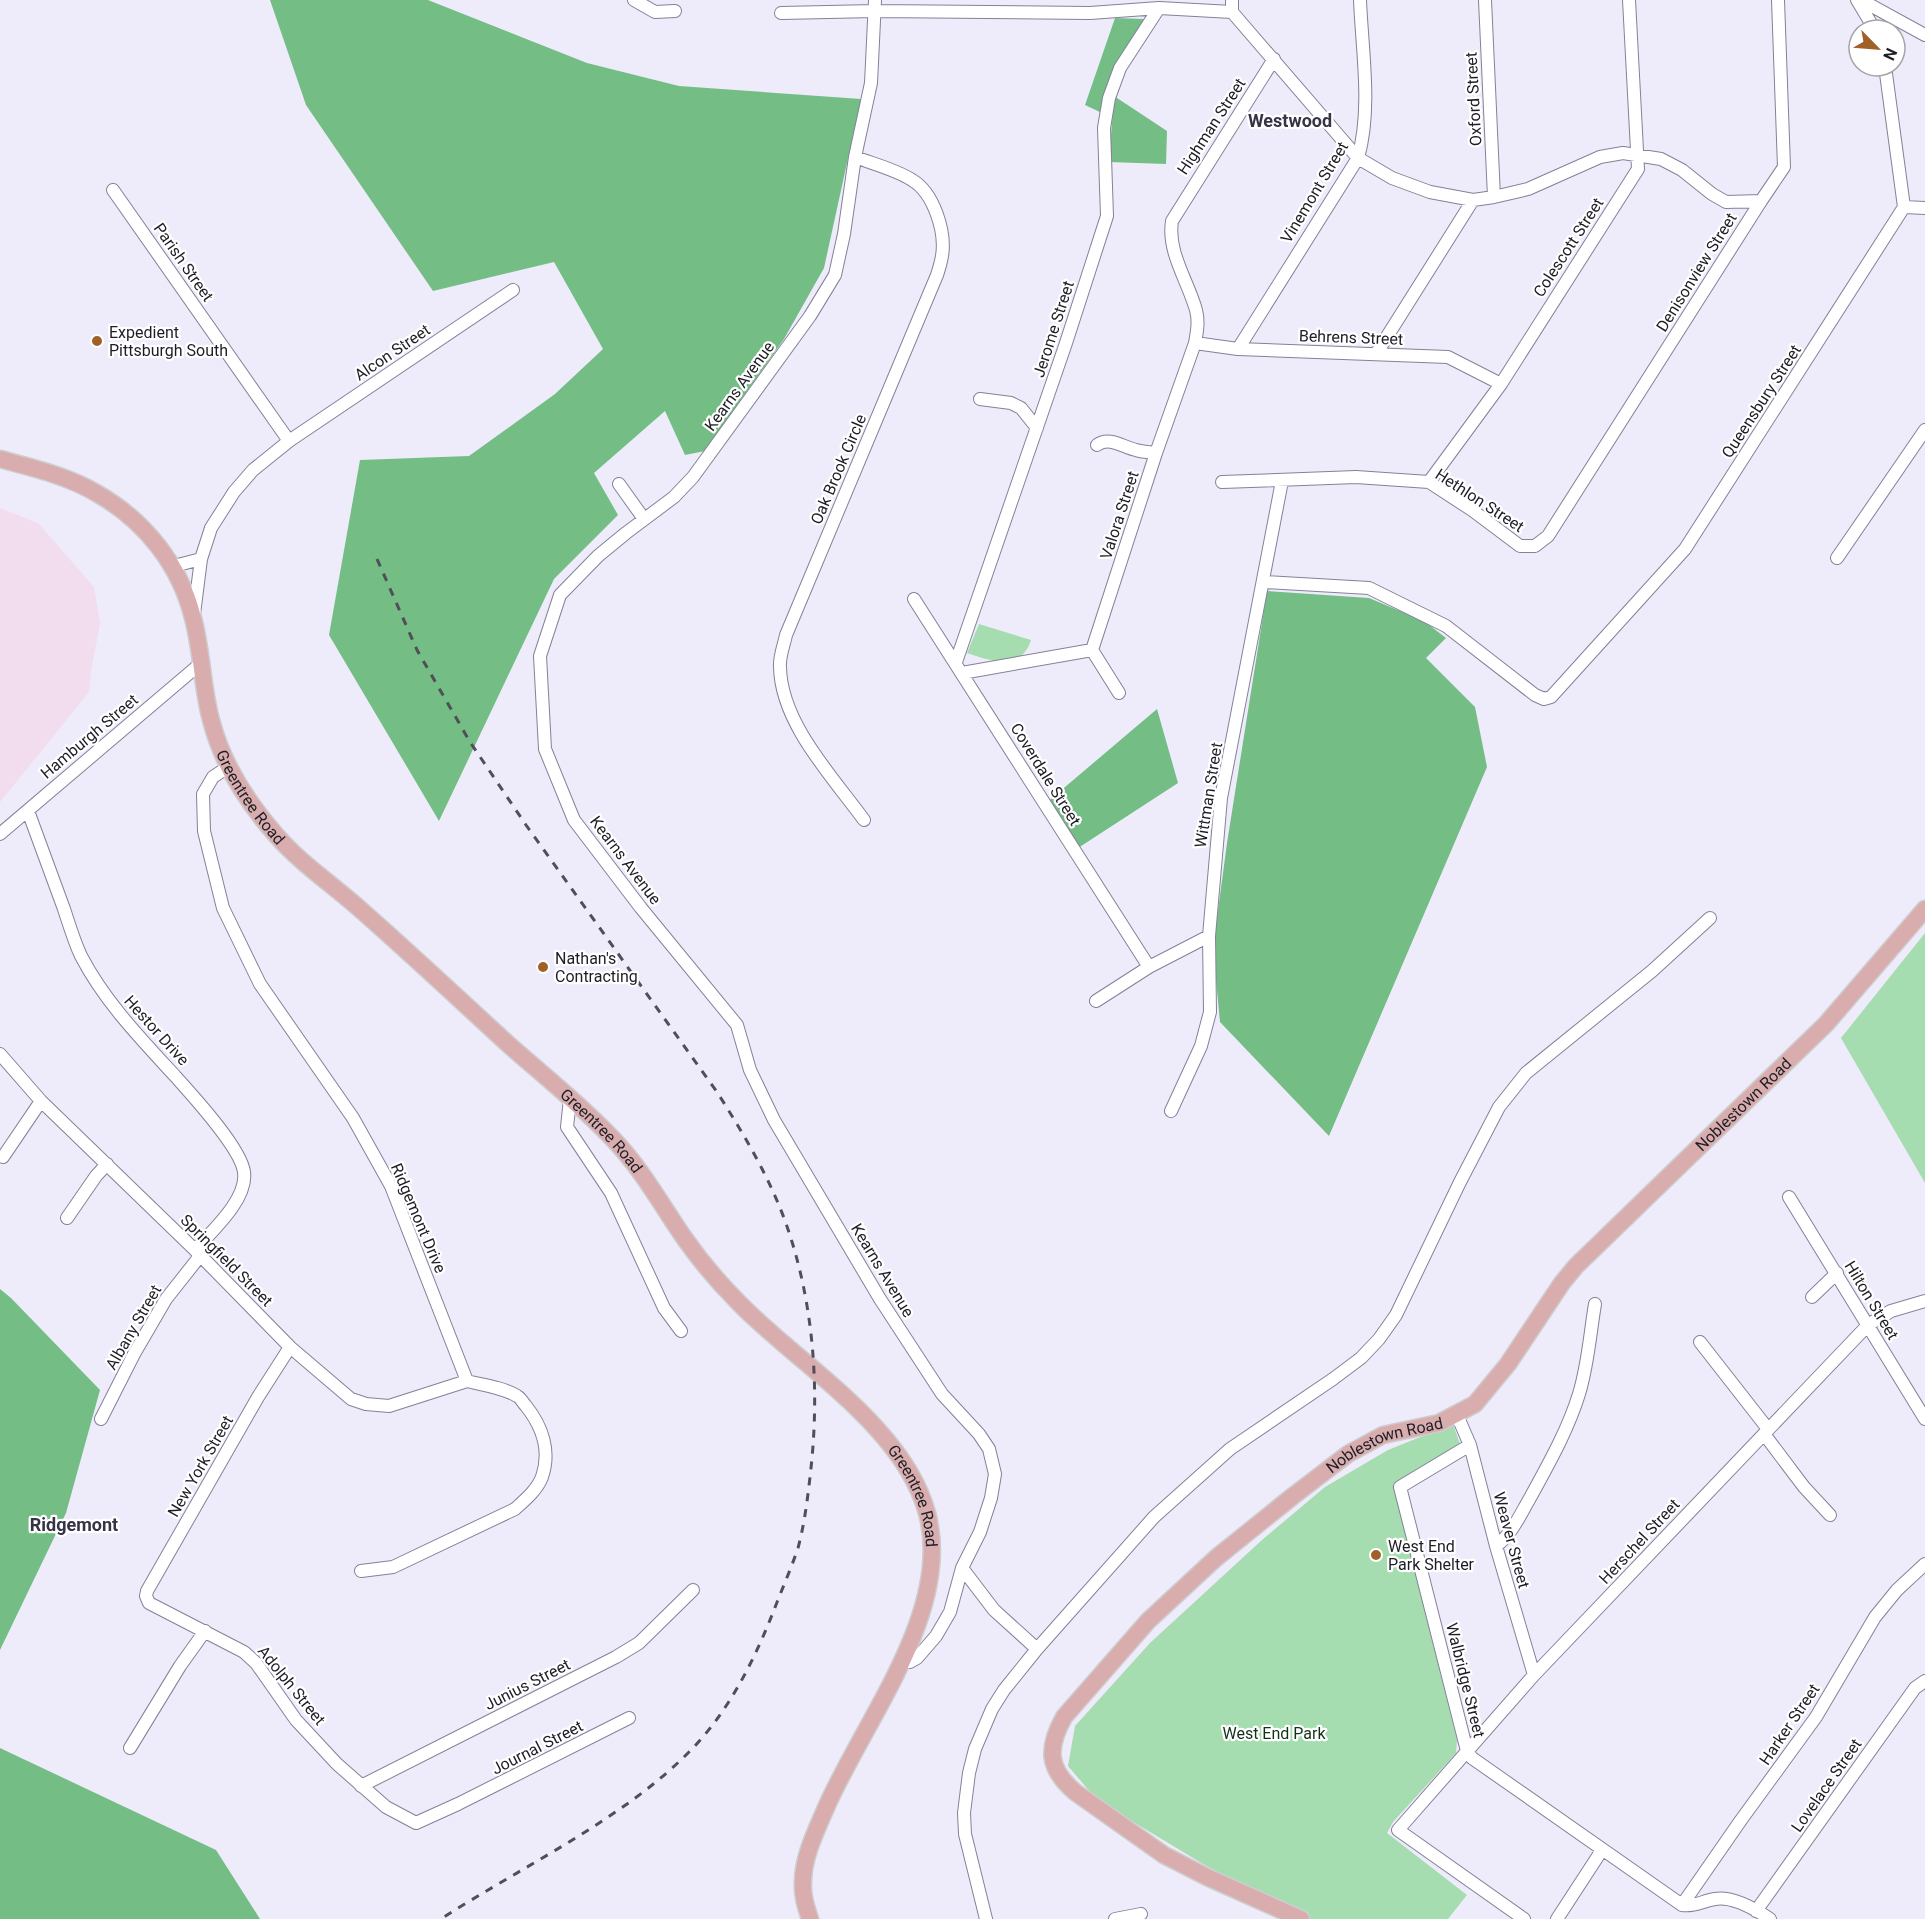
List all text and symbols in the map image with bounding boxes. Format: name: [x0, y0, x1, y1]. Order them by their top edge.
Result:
north arrow: [1847, 18, 1907, 78]
text: N: [1879, 45, 1901, 63]
street label: Oxford Street: [1462, 51, 1485, 146]
street label: Highman Street: [1173, 75, 1250, 178]
district label: Westwood: [1248, 110, 1332, 131]
street label: Vinemont Street: [1277, 138, 1352, 246]
street label: Colescott Street: [1529, 194, 1608, 300]
street label: Denisonview Street: [1652, 209, 1741, 335]
street label: Parish Street: [150, 219, 218, 305]
street label: Jerome Street: [1029, 278, 1078, 380]
street label: Alcon Street: [351, 320, 434, 385]
place label: Expedient Pittsburgh South: [109, 323, 228, 360]
street label: Behrens Street: [1299, 326, 1403, 349]
marker: Expedient Pittsburgh South: [90, 334, 104, 348]
street label: Kearns Avenue: [701, 338, 778, 435]
street label: Queensbury Street: [1718, 341, 1805, 461]
street label: Oak Brook Circle: [807, 411, 870, 527]
street label: Hethlon Street: [1432, 465, 1528, 536]
street label: Valora Street: [1096, 469, 1143, 562]
street label: Hamburgh Street: [37, 690, 142, 783]
street label: Coverdale Street: [1006, 720, 1085, 829]
street label: Wittman Street: [1191, 741, 1226, 849]
street label: Greentree Road: [212, 747, 289, 849]
street label: Kearns Avenue: [586, 812, 665, 908]
place label: Nathan's Contracting: [555, 949, 638, 986]
marker: Nathan's Contracting: [536, 960, 550, 974]
street label: Hestor Drive: [120, 991, 193, 1069]
street label: Noblestown Road: [1692, 1054, 1795, 1155]
street label: Greentree Road: [556, 1085, 647, 1177]
street label: Ridgemont Drive: [387, 1160, 450, 1276]
street label: Springfield Street: [177, 1210, 277, 1310]
street label: Kearns Avenue: [847, 1220, 918, 1321]
street label: Hilton Street: [1841, 1257, 1902, 1343]
street label: Albany Street: [102, 1282, 165, 1373]
street label: New York Street: [164, 1412, 237, 1520]
street label: Noblestown Road: [1322, 1413, 1445, 1477]
street label: Greentree Road: [884, 1441, 941, 1547]
street label: Weaver Street: [1490, 1490, 1533, 1590]
street label: Herschel Street: [1595, 1495, 1684, 1588]
district label: Ridgemont: [30, 1514, 118, 1535]
place label: West End Park Shelter: [1388, 1537, 1475, 1574]
marker: West End Park Shelter: [1369, 1548, 1383, 1562]
street label: Walbridge Street: [1442, 1621, 1489, 1739]
street label: Adolph Street: [254, 1642, 329, 1729]
street label: Junius Street: [481, 1655, 573, 1714]
street label: Harker Street: [1755, 1680, 1823, 1768]
street label: Journal Street: [488, 1716, 586, 1779]
park label: West End Park: [1222, 1724, 1326, 1743]
street label: Lovelace Street: [1787, 1735, 1866, 1836]

